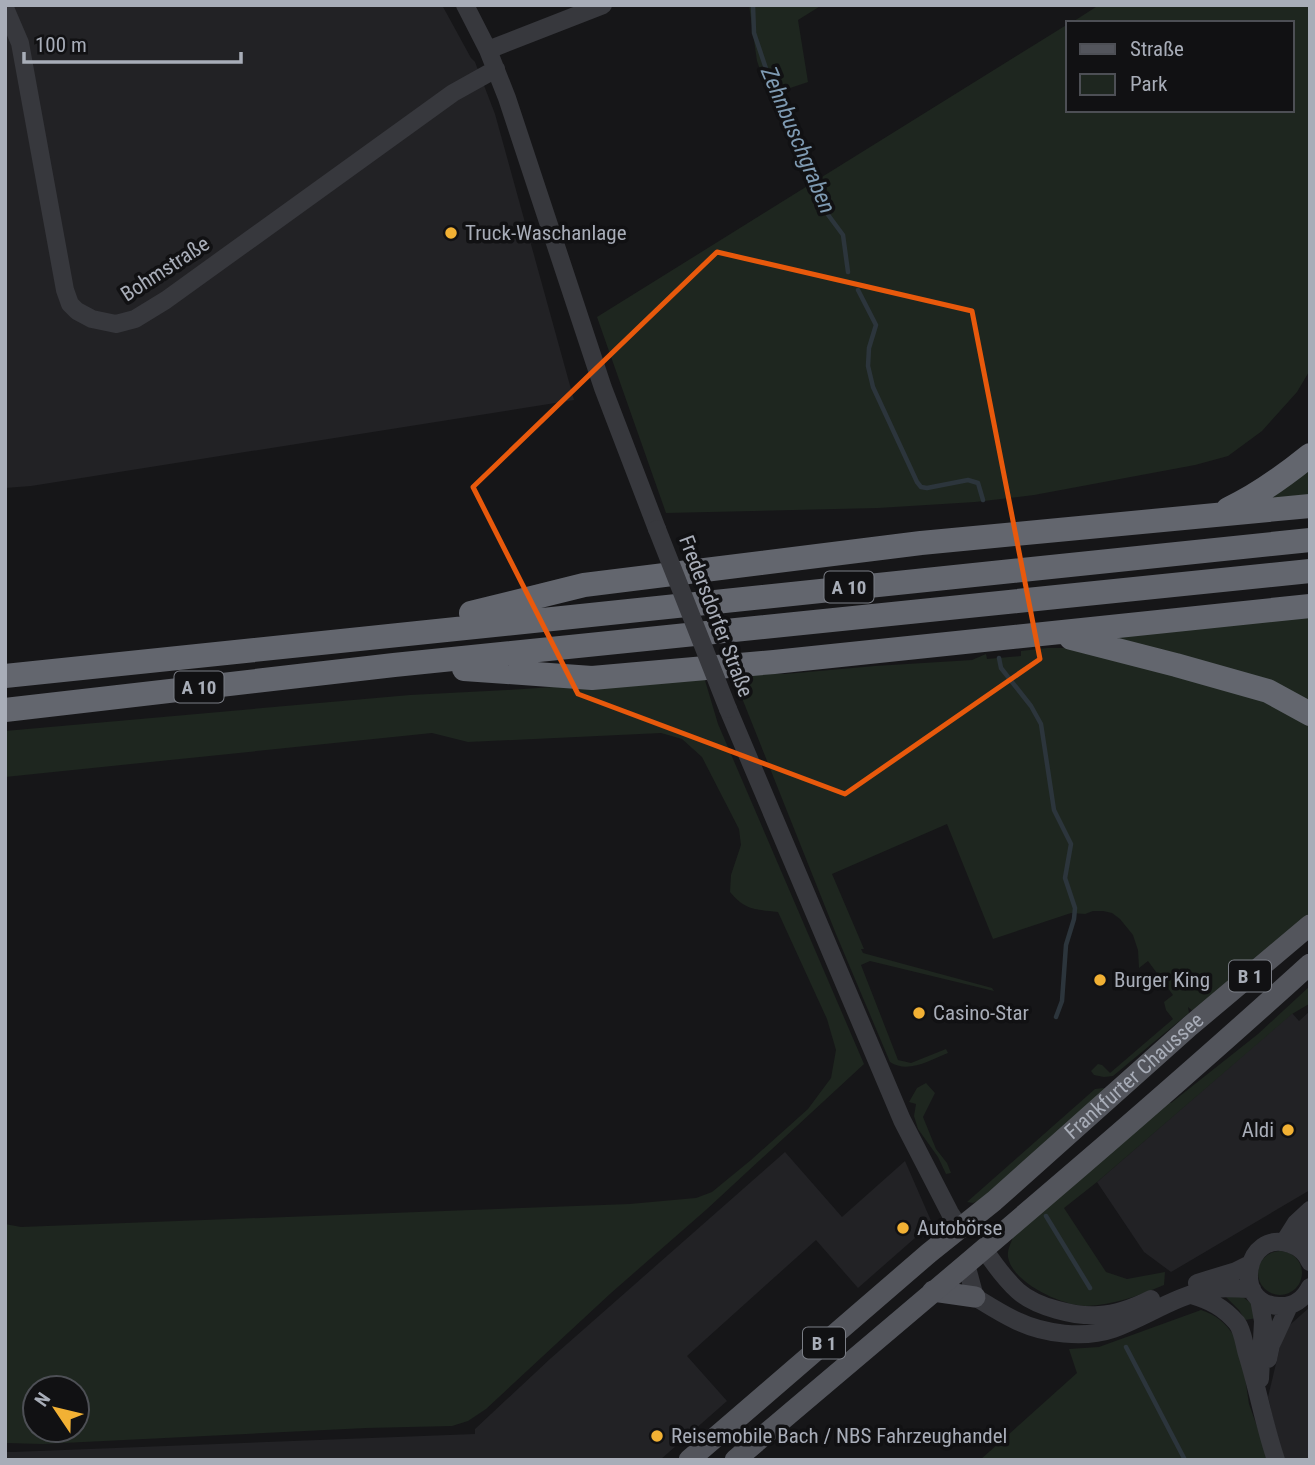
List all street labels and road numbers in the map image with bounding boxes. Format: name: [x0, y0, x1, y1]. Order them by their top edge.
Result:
street label: Bohmstraße: [116, 231, 214, 306]
street label: Fredersdorfer Straße: [674, 532, 758, 700]
road number: A 10: [824, 572, 874, 602]
road number: A 10: [174, 672, 224, 702]
road number: B 1: [1229, 960, 1271, 992]
street label: Frankfurter Chaussee: [1060, 1008, 1208, 1144]
road number: B 1: [803, 1328, 845, 1358]

